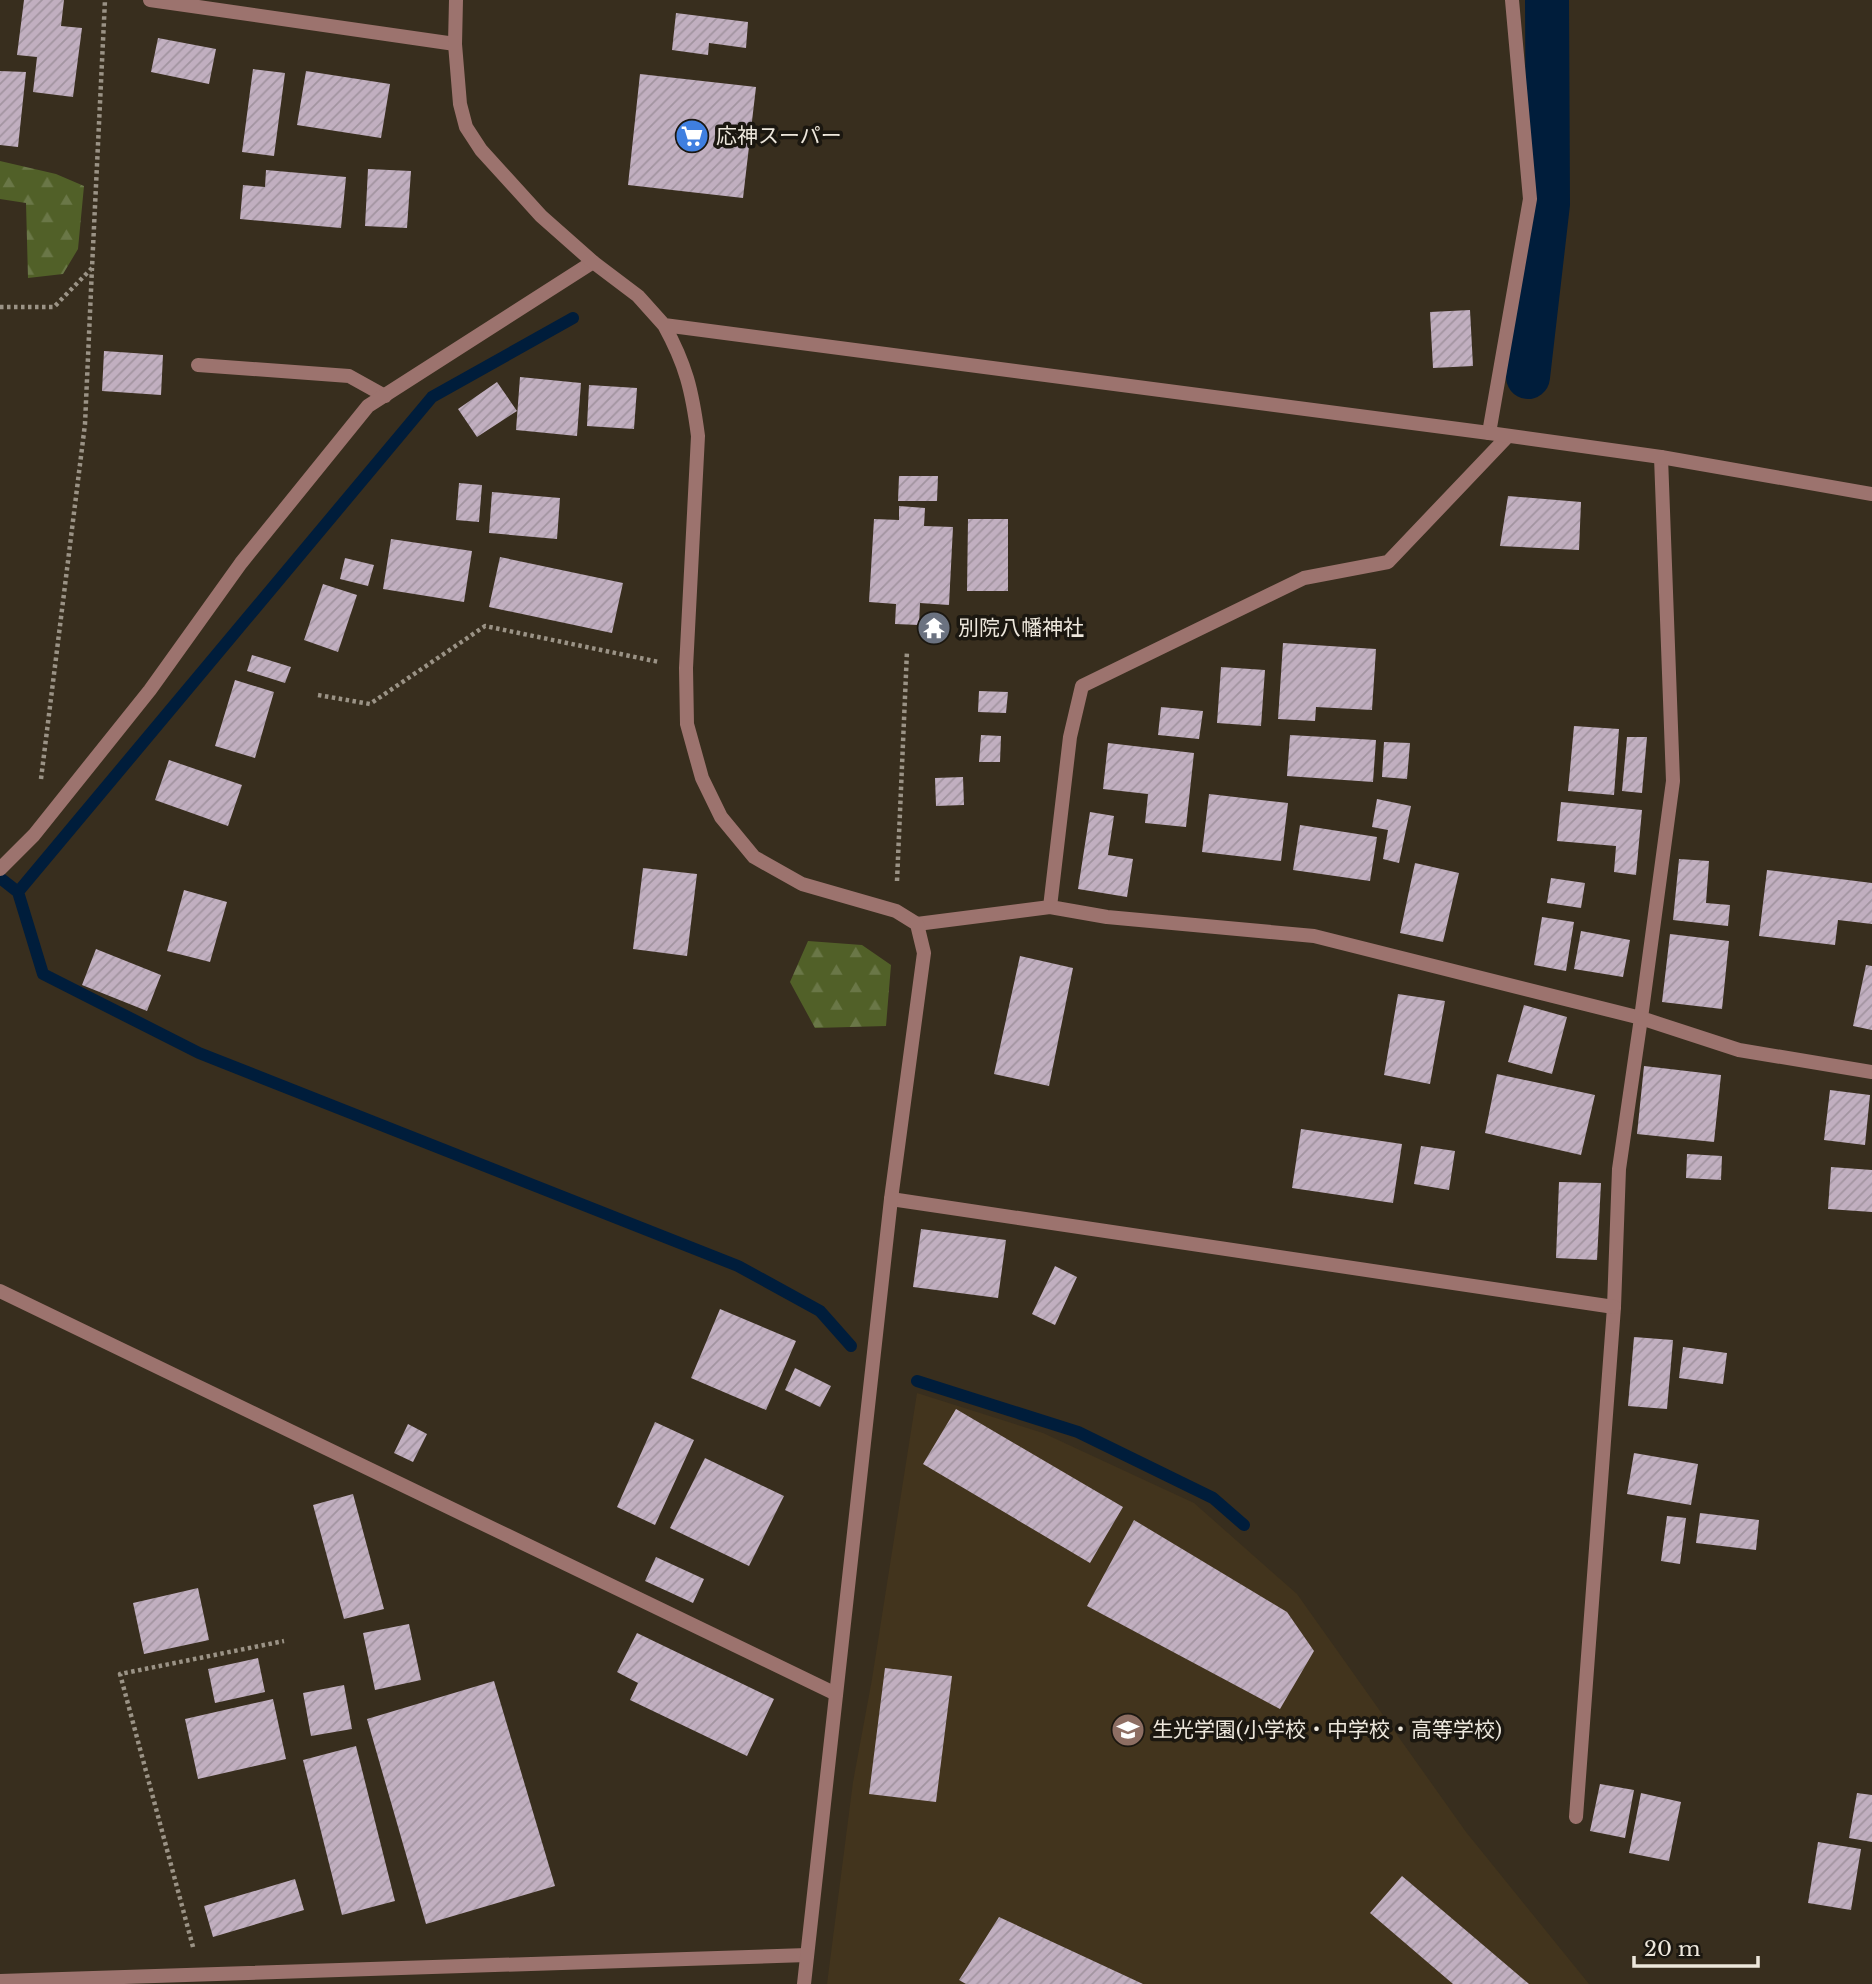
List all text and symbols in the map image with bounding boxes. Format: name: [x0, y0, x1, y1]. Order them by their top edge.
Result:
supermarket icon: 応神スーパー: [673, 117, 711, 155]
place label: 応神スーパー: [716, 123, 842, 149]
temple icon: 別院八幡神社: [915, 609, 953, 647]
place label: 別院八幡神社: [958, 615, 1084, 641]
school or university icon: 生光学園(小学校・中学校・高等学校): [1109, 1711, 1147, 1749]
place label: 生光学園(小学校・中学校・高等学校): [1152, 1717, 1502, 1743]
scale bar: [1634, 1924, 1758, 1968]
text: 20 m: [1644, 1936, 1701, 1962]

